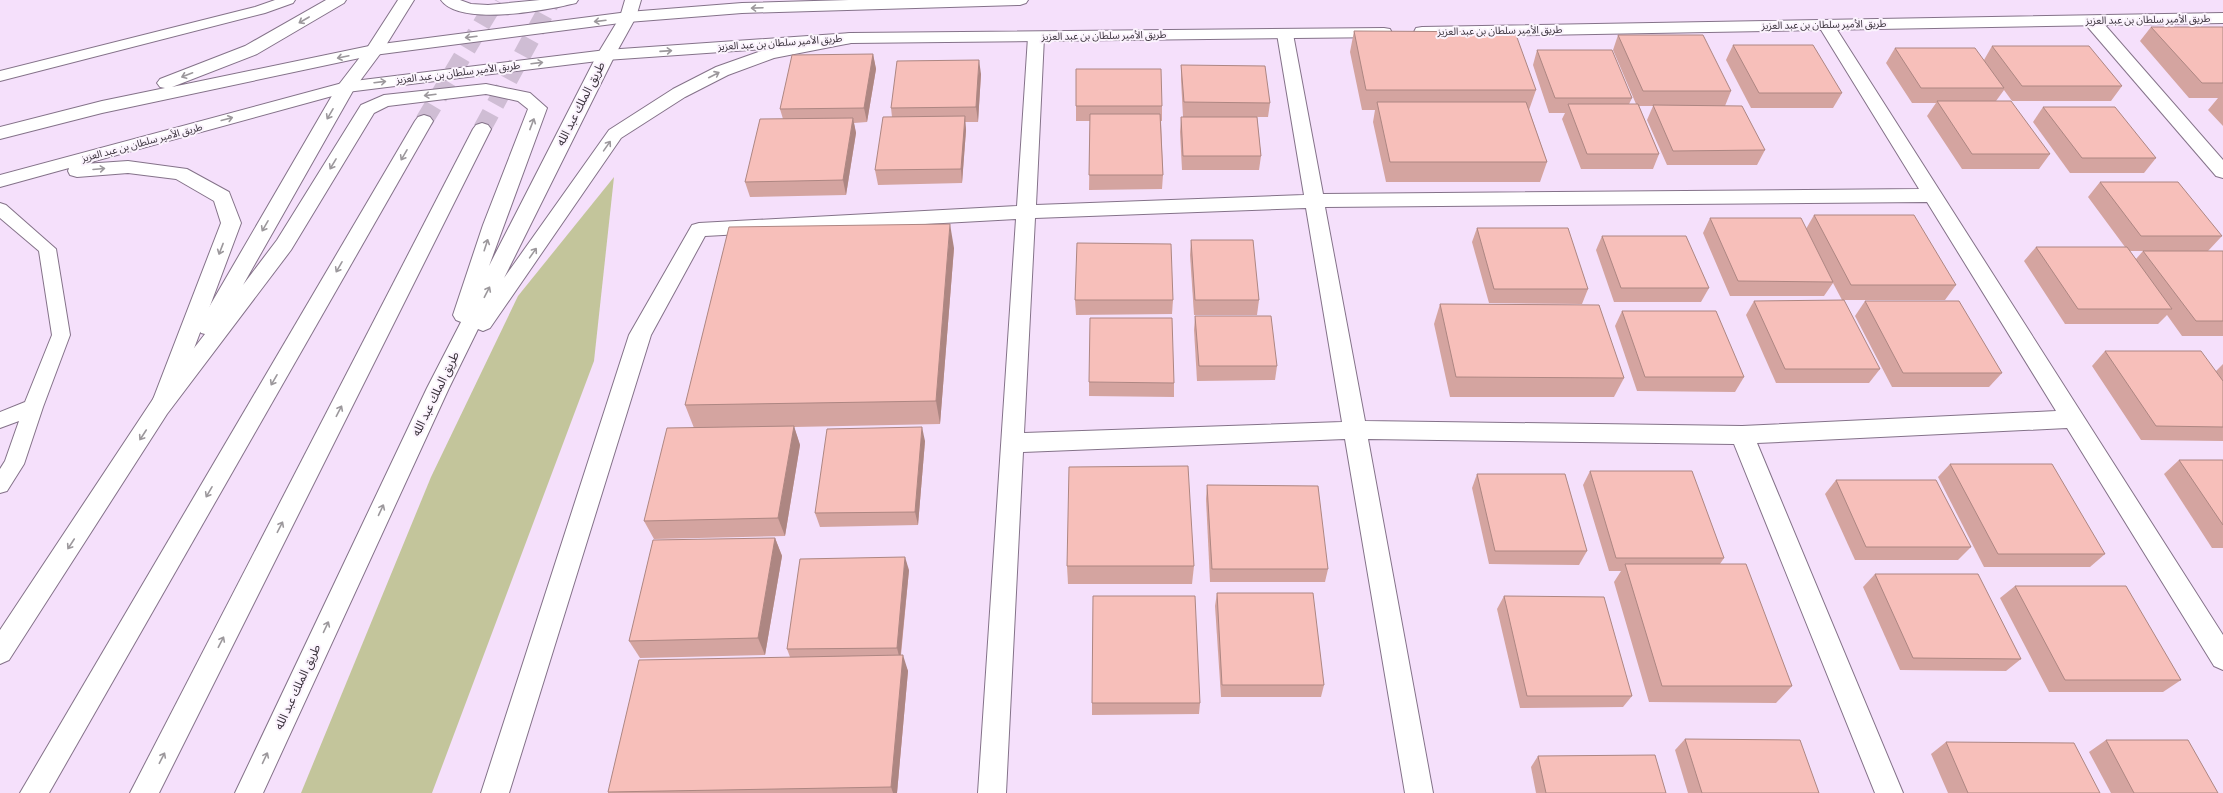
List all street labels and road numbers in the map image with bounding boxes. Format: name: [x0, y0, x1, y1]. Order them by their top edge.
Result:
street label: طريق الأمير سلطان بن عبد العزيز: [2084, 12, 2211, 28]
street label: طريق الأمير سلطان بن عبد العزيز: [1760, 17, 1887, 33]
street label: طريق الأمير سلطان بن عبد العزيز: [1436, 23, 1563, 39]
street label: طريق الأمير سلطان بن عبد العزيز: [1040, 28, 1167, 44]
street label: طريق الأمير سلطان بن عبد العزيز: [716, 32, 843, 54]
street label: طريق الأمير سلطان بن عبد العزيز: [394, 58, 521, 88]
street label: طريق الملك عبد الله: [552, 59, 610, 149]
street label: طريق الأمير سلطان بن عبد العزيز: [79, 120, 204, 166]
street label: طريق الملك عبد الله: [408, 349, 464, 439]
street label: طريق الملك عبد الله: [271, 641, 325, 733]

